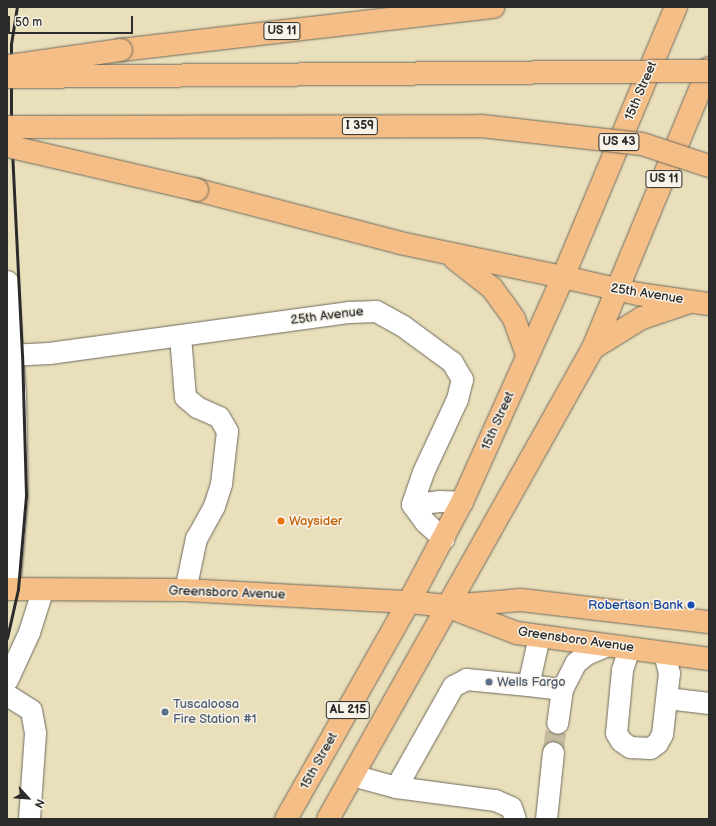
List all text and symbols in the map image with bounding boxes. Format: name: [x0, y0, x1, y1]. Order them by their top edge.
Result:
scale bar: [10, 8, 135, 34]
text: 50 m: [15, 15, 42, 30]
road number: US 11: [263, 21, 301, 41]
street label: 15th Street: [622, 59, 660, 123]
road number: I 359: [341, 116, 379, 136]
road number: US 43: [598, 132, 640, 152]
road number: US 11: [645, 169, 683, 189]
street label: 25th Avenue: [610, 281, 684, 307]
street label: 25th Avenue: [290, 304, 364, 328]
street label: 15th Street: [478, 389, 518, 453]
place label: Waysider: [289, 513, 343, 529]
marker: Waysider: [276, 516, 286, 526]
street label: Greensboro Avenue: [168, 583, 286, 603]
place label: Robertson Bank: [588, 597, 683, 613]
marker: Robertson Bank: [686, 600, 696, 610]
street label: Greensboro Avenue: [517, 624, 635, 656]
place label: Wells Fargo: [497, 674, 566, 690]
marker: Wells Fargo: [484, 677, 494, 687]
place label: Tuscaloosa Fire Station #1: [173, 697, 257, 728]
road number: AL 215: [325, 700, 371, 720]
marker: Tuscaloosa Fire Station #1: [160, 707, 170, 717]
street label: 15th Street: [297, 730, 341, 792]
north arrow: [8, 778, 48, 818]
text: N: [32, 797, 47, 810]

